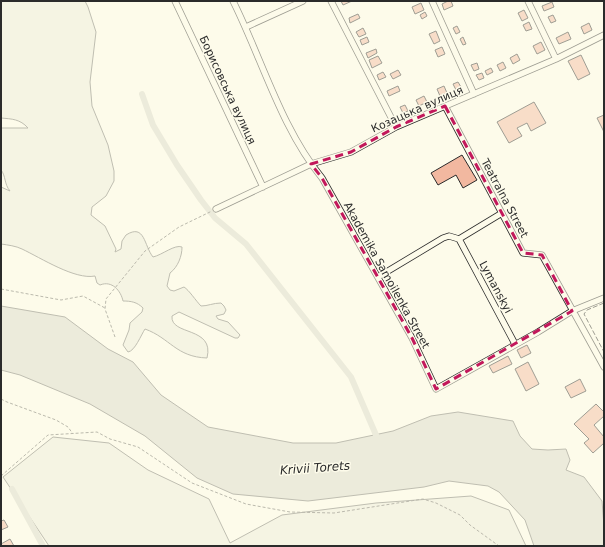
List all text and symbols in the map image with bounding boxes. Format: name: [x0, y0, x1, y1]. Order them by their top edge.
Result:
street label: Борисовська вулиця: [197, 34, 258, 147]
street label: Козацька вулиця: [369, 83, 465, 136]
street label: Teatralna Street: [478, 156, 531, 241]
street label: Akademika Samoilenka Street: [341, 200, 433, 351]
street label: Lymanskyi: [476, 259, 515, 316]
water label: Krivii Torets: [280, 459, 350, 477]

